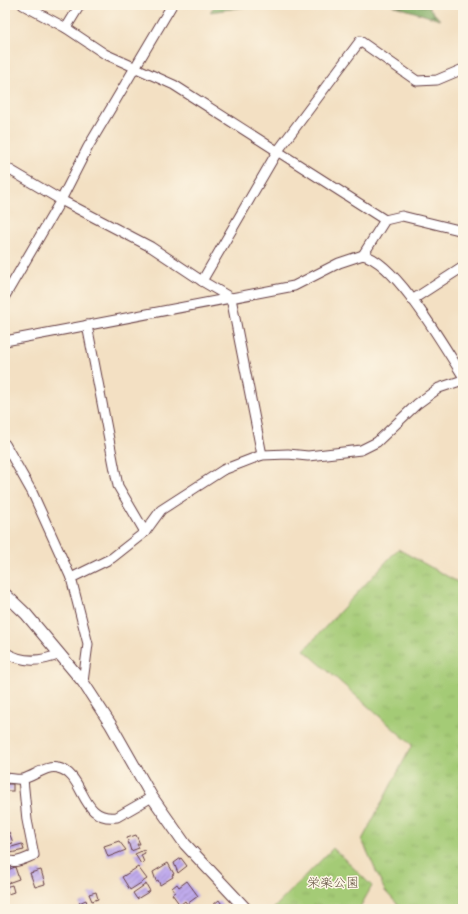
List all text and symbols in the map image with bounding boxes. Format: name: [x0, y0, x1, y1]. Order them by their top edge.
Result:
park label: 栄楽公園: [307, 874, 359, 892]

